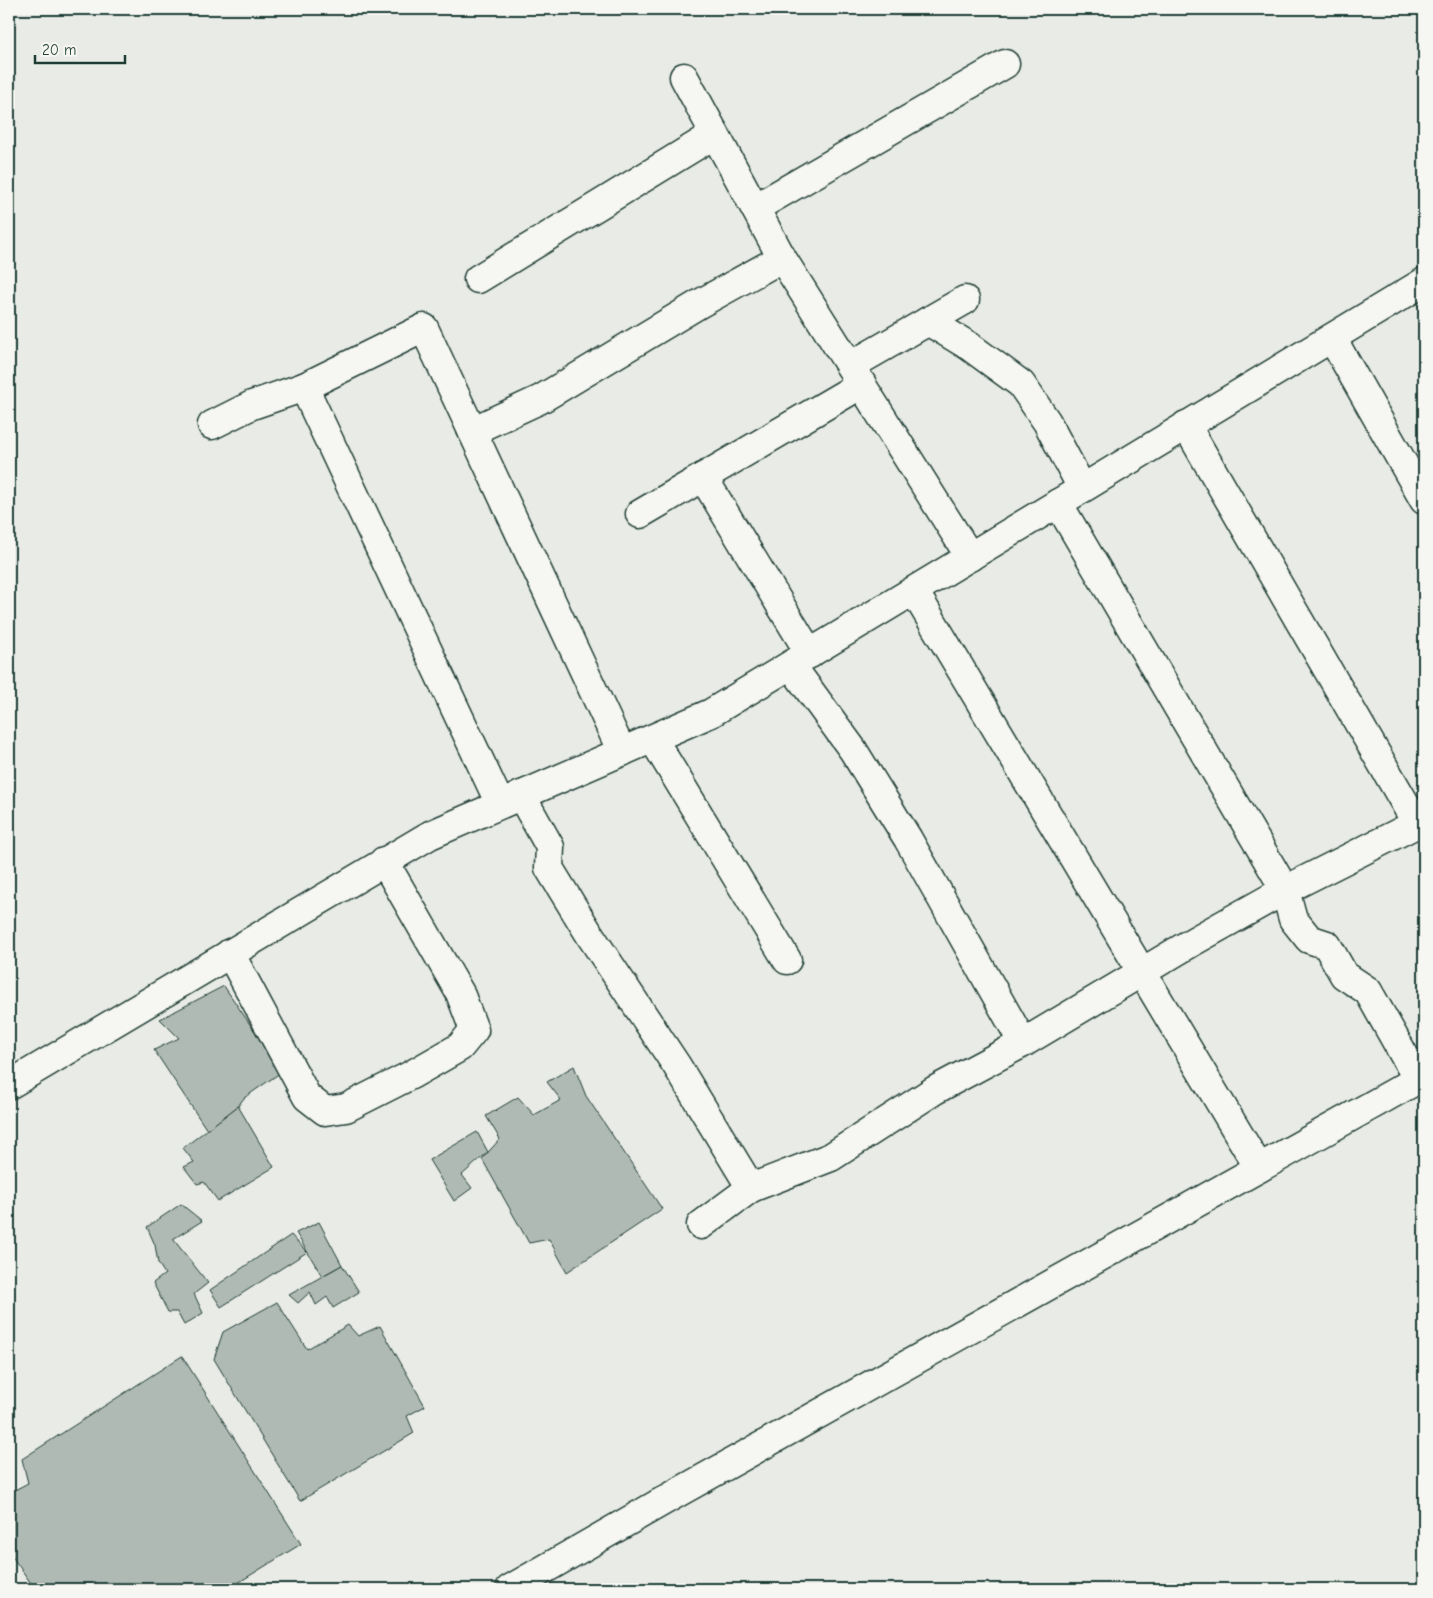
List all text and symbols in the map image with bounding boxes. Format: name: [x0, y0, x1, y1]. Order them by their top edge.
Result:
scale bar: [35, 32, 125, 64]
text: 20 m: [42, 41, 76, 59]

